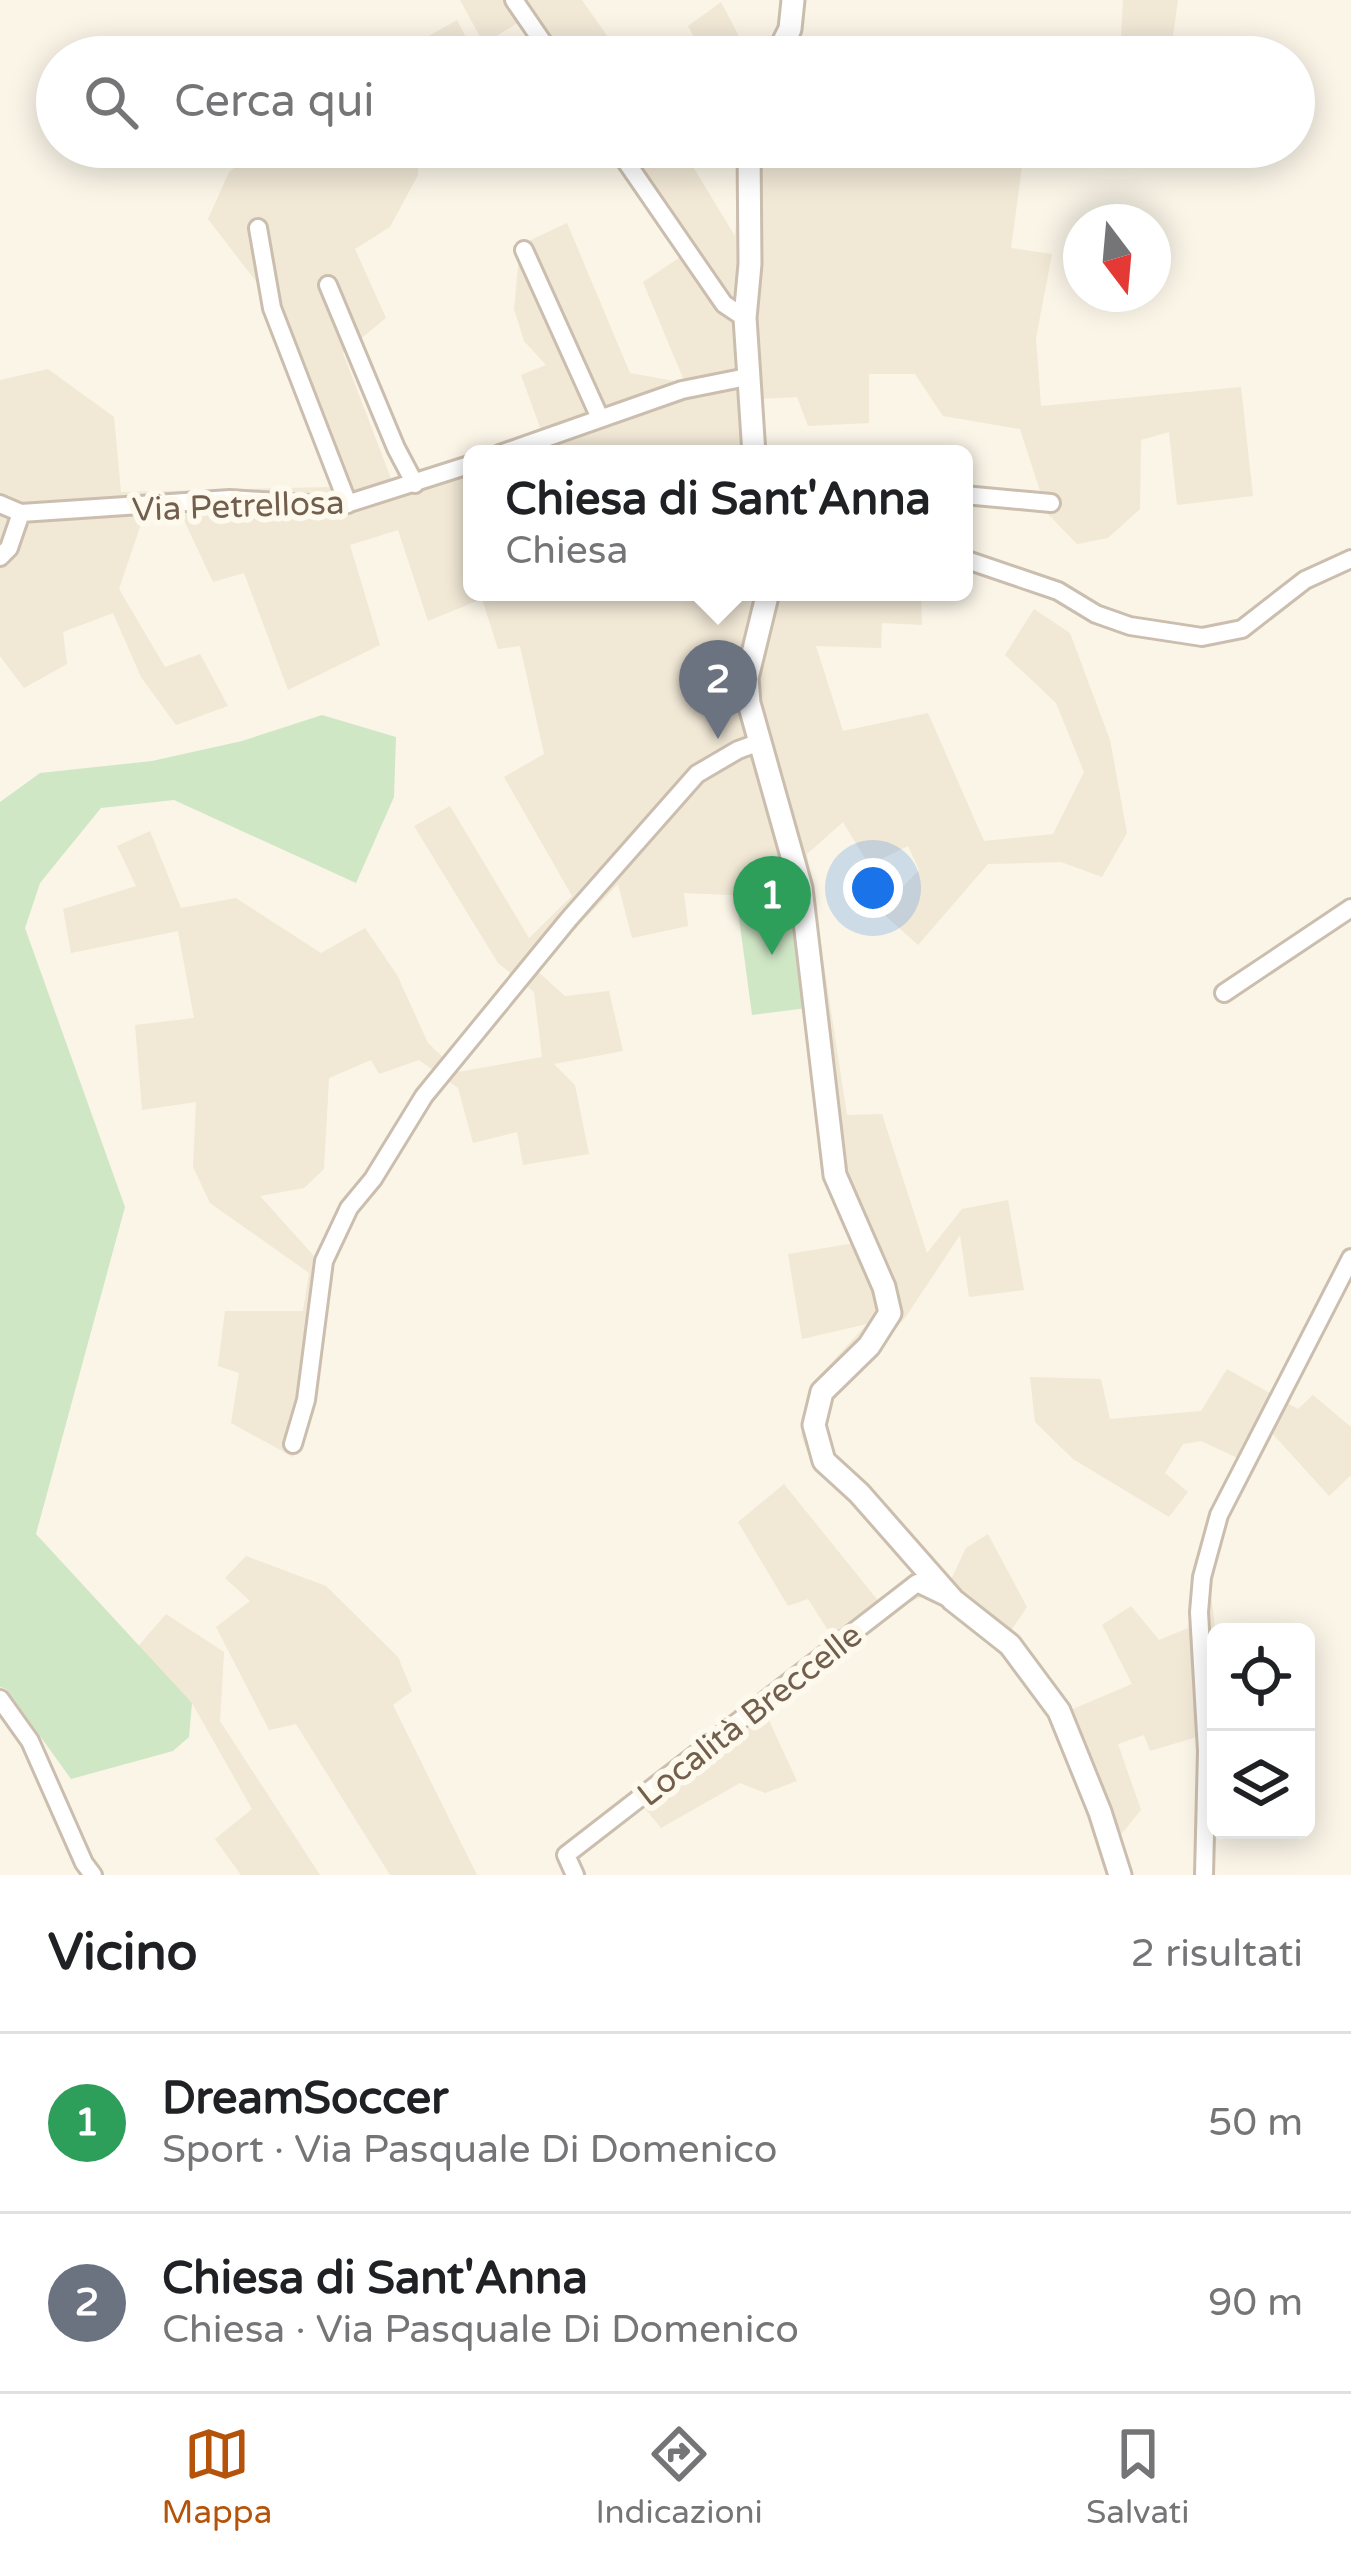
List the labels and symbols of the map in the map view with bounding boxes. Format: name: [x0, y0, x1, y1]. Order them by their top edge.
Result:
north arrow: [1063, 204, 1171, 312]
street label: Via Petrellosa: [131, 483, 345, 530]
pin: 2: [679, 640, 757, 739]
pin: 1: [733, 856, 811, 955]
your location: [843, 858, 903, 918]
street label: Località Breccelle: [630, 1616, 870, 1815]

